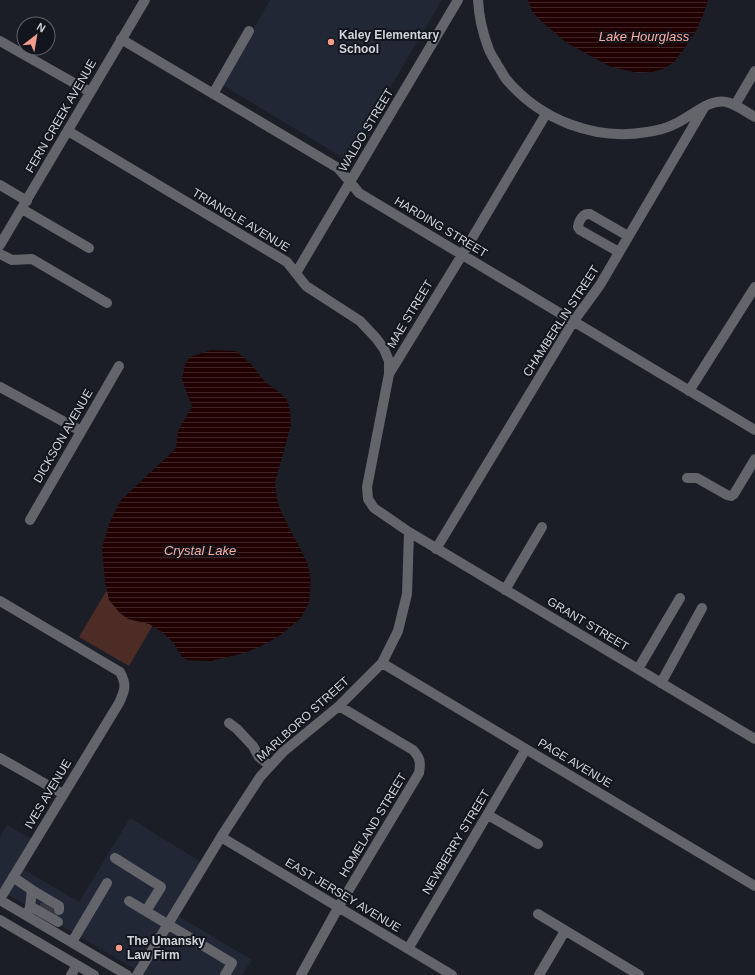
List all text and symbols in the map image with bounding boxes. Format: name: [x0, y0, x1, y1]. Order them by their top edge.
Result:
north arrow: [16, 16, 56, 56]
text: N: [35, 20, 48, 35]
place label: Kaley Elementary School: [339, 28, 439, 56]
water label: Lake Hourglass: [599, 29, 690, 44]
marker: Kaley Elementary School: [326, 37, 336, 47]
street label: FERN CREEK AVENUE: [23, 57, 99, 175]
street label: WALDO STREET: [336, 85, 397, 174]
street label: TRIANGLE AVENUE: [190, 185, 292, 255]
street label: HARDING STREET: [392, 194, 491, 261]
street label: CHAMBERLIN STREET: [520, 262, 602, 379]
street label: MAE STREET: [384, 277, 436, 350]
street label: DICKSON AVENUE: [30, 387, 96, 485]
water label: Crystal Lake: [164, 543, 236, 558]
street label: GRANT STREET: [545, 594, 632, 654]
street label: MARLBORO STREET: [254, 673, 353, 764]
street label: PAGE AVENUE: [536, 735, 614, 791]
street label: IVES AVENUE: [22, 757, 74, 831]
street label: HOMELAND STREET: [336, 770, 410, 879]
street label: NEWBERRY STREET: [419, 787, 493, 897]
street label: EAST JERSEY AVENUE: [283, 855, 403, 935]
place label: The Umansky Law Firm: [127, 934, 205, 962]
marker: The Umansky Law Firm: [114, 943, 124, 953]

